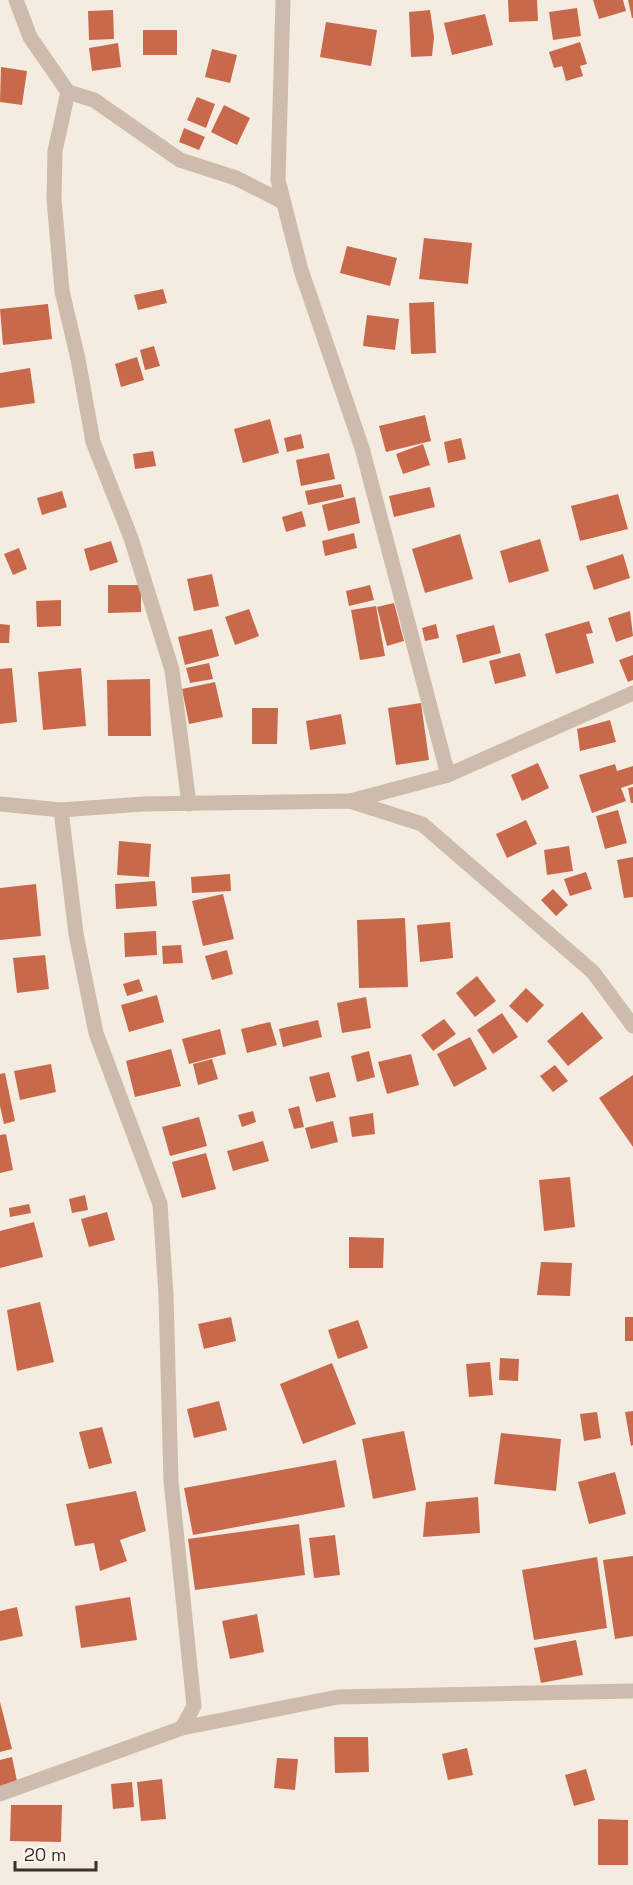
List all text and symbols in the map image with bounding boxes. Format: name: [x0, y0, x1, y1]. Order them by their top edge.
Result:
scale bar: [15, 1834, 96, 1872]
text: 20 m: [24, 1843, 67, 1866]

